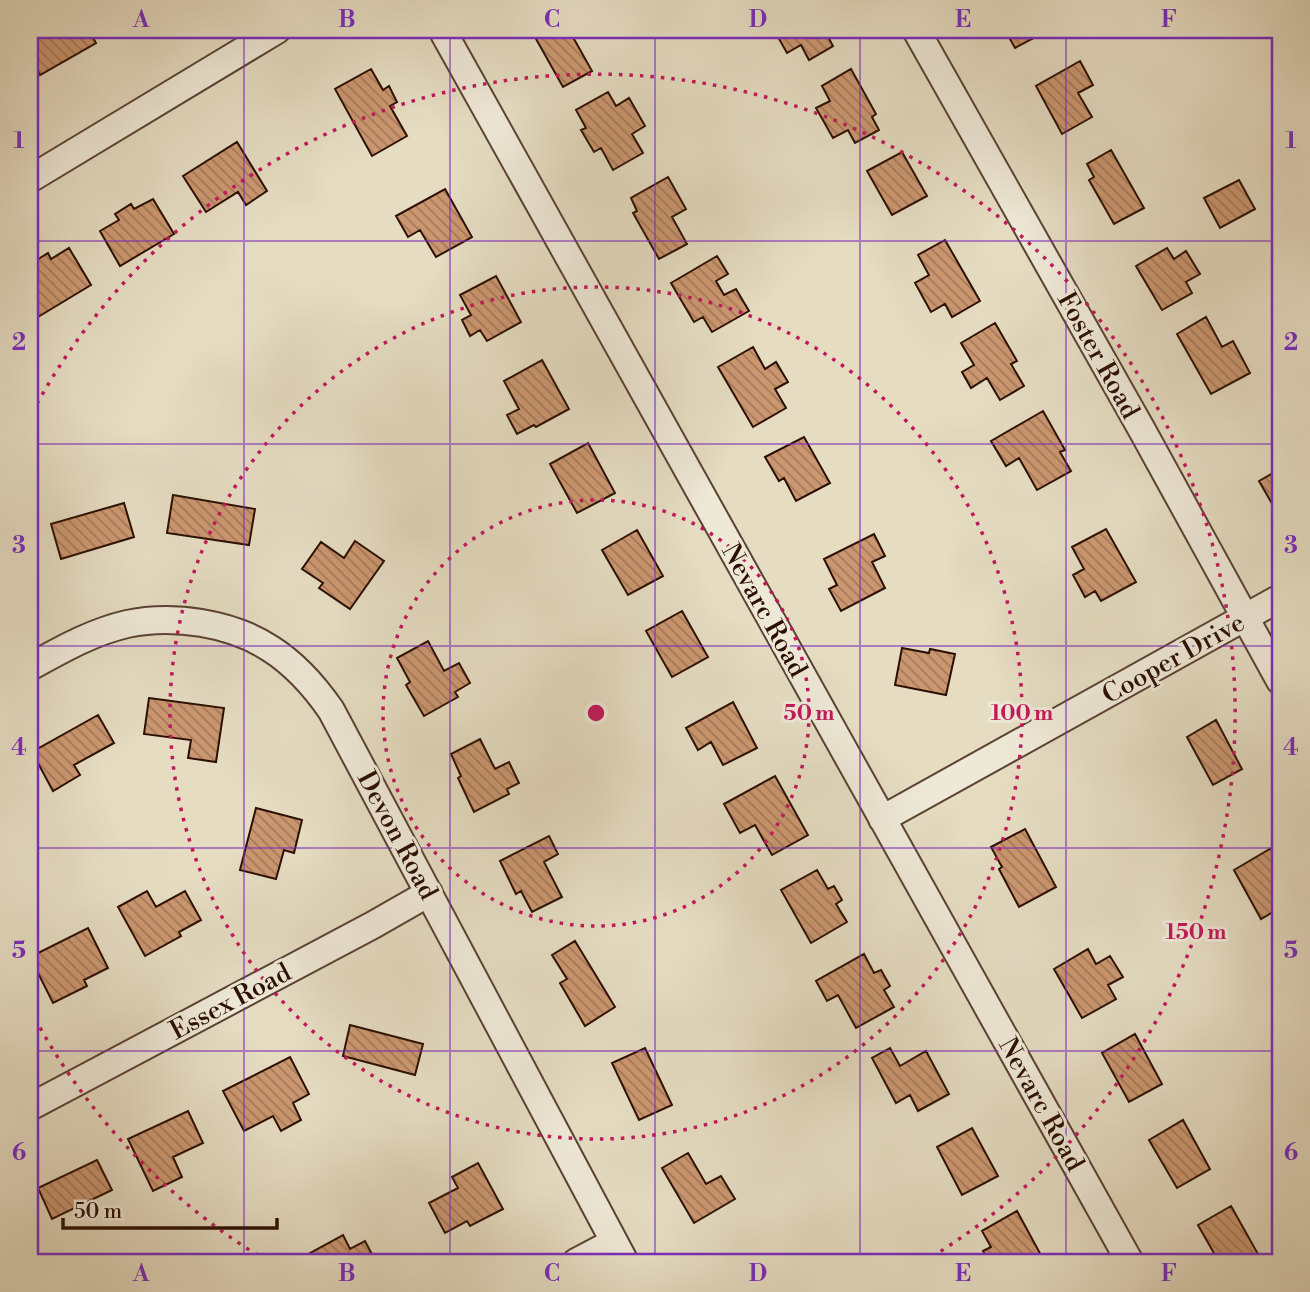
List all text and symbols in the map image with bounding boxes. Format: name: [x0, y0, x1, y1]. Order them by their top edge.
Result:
text: A: [132, 6, 150, 34]
text: B: [338, 6, 356, 34]
text: C: [544, 6, 560, 34]
text: D: [749, 6, 767, 34]
text: E: [955, 6, 971, 34]
text: F: [1161, 6, 1177, 34]
text: 1: [13, 127, 25, 155]
text: 1: [1285, 127, 1297, 155]
street label: Foster Road: [1050, 286, 1146, 425]
text: 2: [12, 329, 26, 357]
text: 2: [1284, 329, 1298, 357]
text: 3: [12, 532, 26, 560]
text: 3: [1284, 532, 1298, 560]
street label: Nevarc Road: [714, 538, 814, 683]
street label: Cooper Drive: [1097, 607, 1250, 711]
centre of rings: [584, 701, 608, 725]
text: 50 m: [784, 701, 834, 727]
text: 100 m: [991, 701, 1053, 727]
text: 4: [11, 734, 27, 762]
text: 4: [1283, 734, 1299, 762]
street label: Devon Road: [350, 766, 445, 906]
text: 150 m: [1166, 920, 1226, 946]
text: 5: [12, 937, 26, 965]
text: 5: [1284, 937, 1298, 965]
street label: Essex Road: [164, 957, 297, 1047]
street label: Nevarc Road: [991, 1032, 1091, 1177]
text: 6: [12, 1139, 26, 1167]
text: 6: [1284, 1139, 1298, 1167]
scale bar: [63, 1187, 276, 1231]
text: 50 m: [74, 1199, 122, 1225]
text: A: [132, 1260, 150, 1288]
text: B: [338, 1260, 356, 1288]
text: C: [544, 1260, 560, 1288]
text: D: [749, 1260, 767, 1288]
text: E: [955, 1260, 971, 1288]
text: F: [1161, 1260, 1177, 1288]

